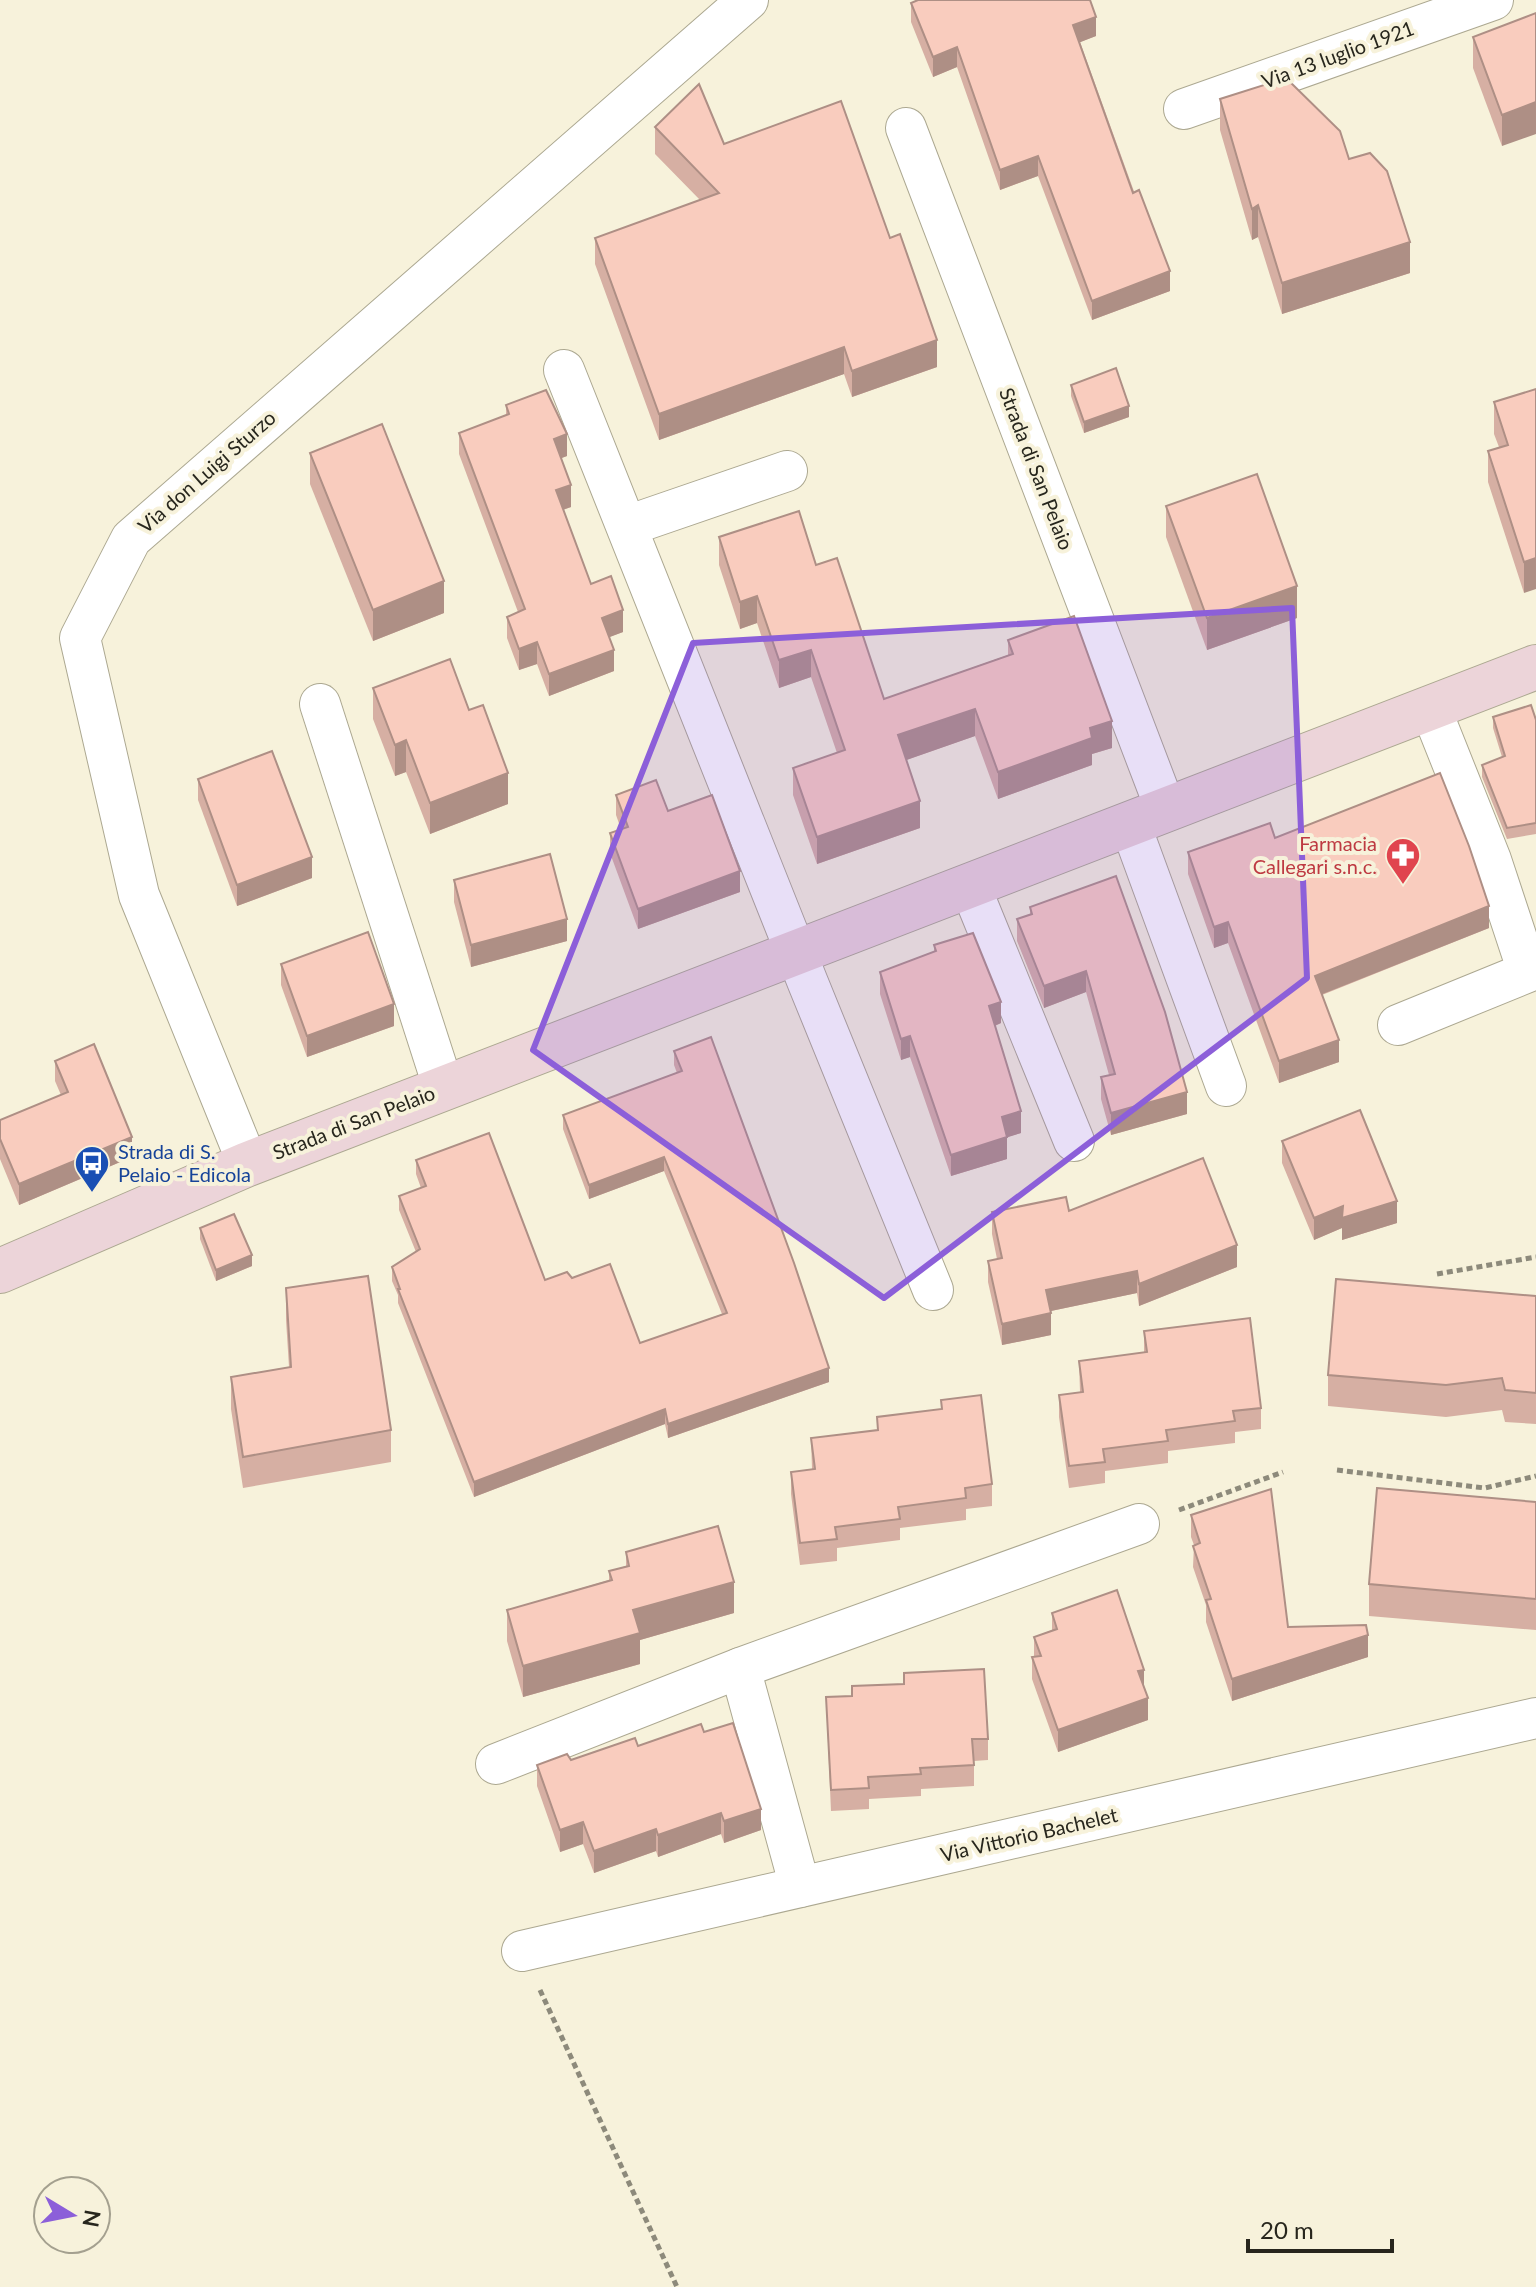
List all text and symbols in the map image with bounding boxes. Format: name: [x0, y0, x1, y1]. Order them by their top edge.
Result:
street label: Via 13 luglio 1921: [1258, 15, 1417, 93]
street label: Strada di San Pelaio: [995, 384, 1079, 553]
street label: Via don Luigi Sturzo: [133, 405, 280, 538]
place label: Farmacia Callegari s.n.c.: [1253, 831, 1377, 878]
pharmacy icon: Farmacia Callegari s.n.c.: [1384, 836, 1422, 886]
street label: Strada di San Pelaio: [269, 1080, 438, 1164]
place label: Strada di S. Pelaio - Edicola: [118, 1139, 251, 1186]
bus stop icon: Strada di S. Pelaio - Edicola: [73, 1144, 111, 1194]
street label: Via Vittorio Bachelet: [938, 1802, 1120, 1866]
north arrow: [32, 2175, 112, 2255]
scale bar: [1248, 2203, 1392, 2253]
text: N: [77, 2208, 107, 2229]
text: 20 m: [1260, 2215, 1314, 2244]

